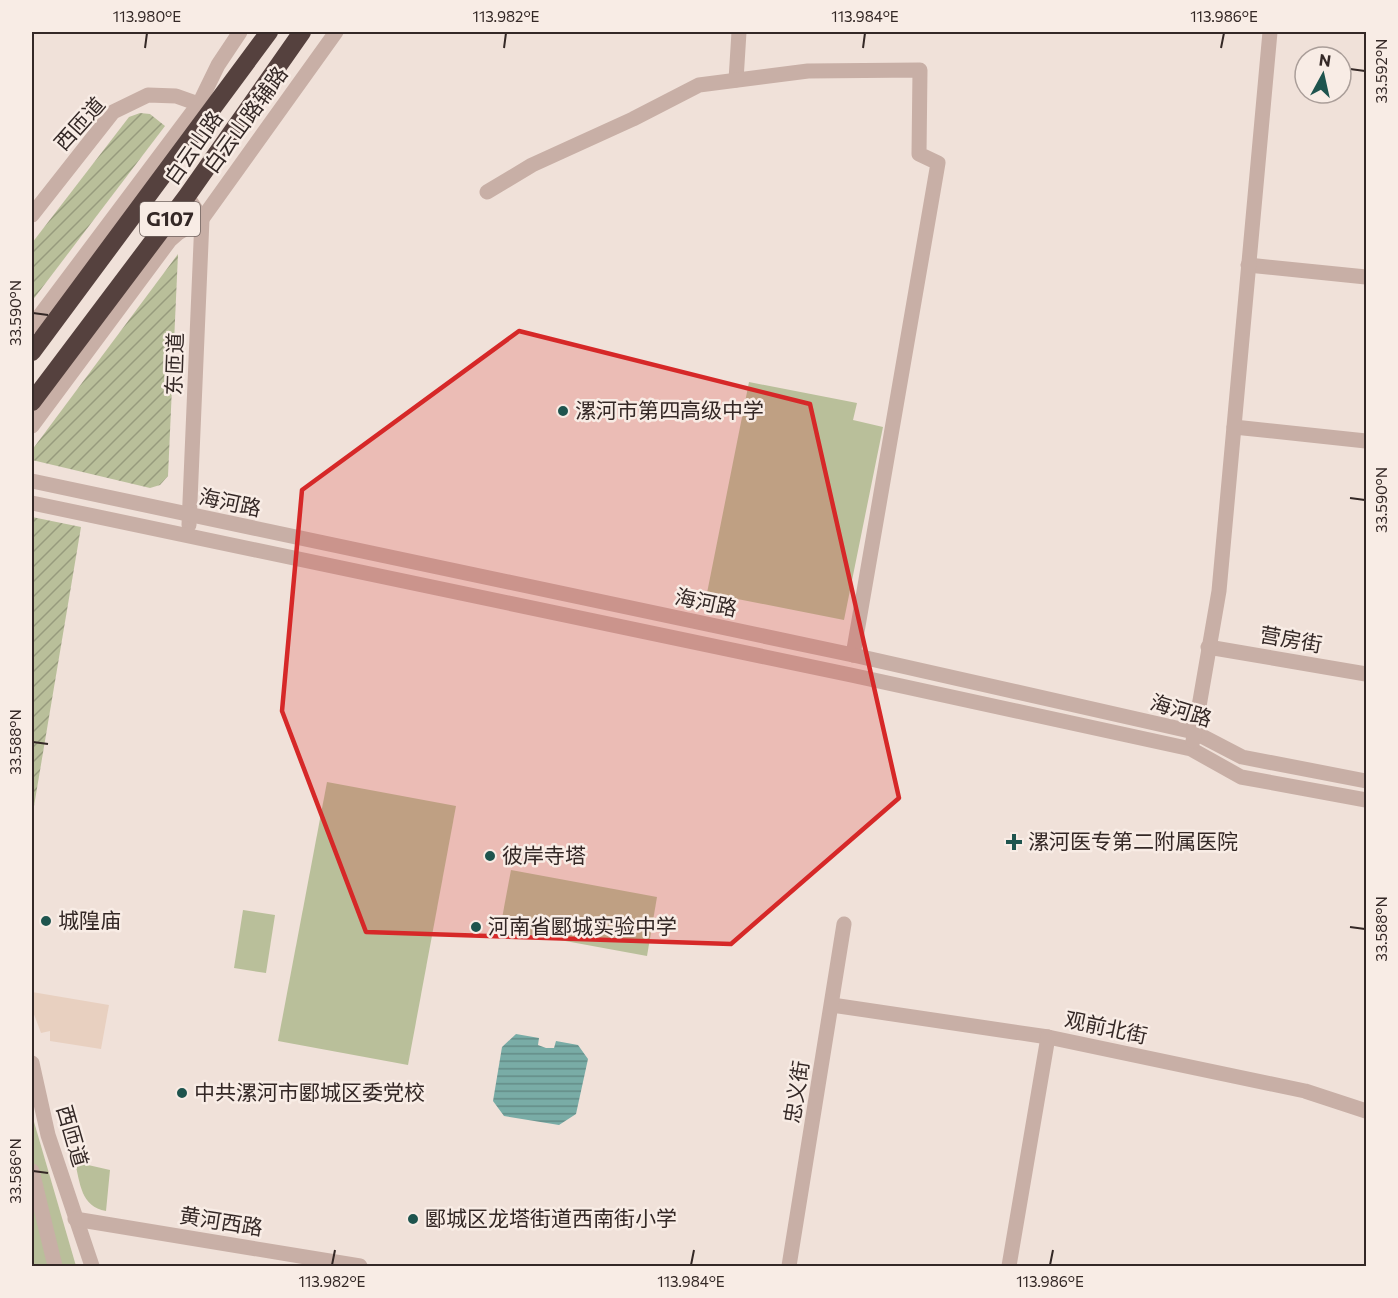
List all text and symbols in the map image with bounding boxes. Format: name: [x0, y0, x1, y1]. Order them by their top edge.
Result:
text: 113.980°E: [113, 7, 181, 25]
text: 113.982°E: [473, 7, 540, 25]
text: 113.984°E: [831, 7, 899, 25]
text: 113.986°E: [1190, 7, 1258, 25]
text: 33.592°N: [1372, 39, 1390, 103]
north arrow: [1293, 45, 1353, 105]
text: N: [1318, 49, 1332, 70]
street label: 白云山路辅路: [198, 61, 292, 177]
street label: 西匝道: [49, 91, 109, 155]
street label: 白云山路: [158, 106, 227, 189]
road number: G107: [140, 202, 200, 236]
text: 33.590°N: [6, 280, 24, 346]
street label: 东匝道: [160, 332, 187, 396]
place label: 漯河市第四高级中学: [575, 397, 764, 422]
marker: 漯河市第四高级中学: [556, 404, 570, 418]
text: 33.590°N: [1372, 467, 1390, 533]
street label: 海河路: [197, 483, 264, 520]
street label: 海河路: [673, 583, 740, 620]
street label: 营房街: [1258, 621, 1324, 656]
street label: 海河路: [1148, 688, 1215, 731]
text: 33.588°N: [6, 709, 24, 775]
place label: 漯河医专第二附属医院: [1028, 828, 1238, 853]
marker: 漯河医专第二附属医院: [1005, 833, 1023, 851]
place label: 彼岸寺塔: [502, 842, 586, 867]
marker: 彼岸寺塔: [483, 849, 497, 863]
text: 33.588°N: [1372, 896, 1390, 962]
place label: 城隍庙: [58, 907, 121, 932]
place label: 河南省郾城实验中学: [488, 913, 677, 938]
marker: 城隍庙: [39, 914, 53, 928]
marker: 河南省郾城实验中学: [469, 920, 483, 934]
street label: 观前北街: [1063, 1006, 1150, 1047]
street label: 忠义街: [778, 1059, 813, 1125]
place label: 中共漯河市郾城区委党校: [194, 1079, 425, 1104]
marker: 中共漯河市郾城区委党校: [175, 1086, 189, 1100]
street label: 西匝道: [53, 1102, 94, 1169]
text: 33.586°N: [6, 1138, 24, 1204]
street label: 黄河西路: [178, 1202, 265, 1239]
place label: 郾城区龙塔街道西南街小学: [425, 1205, 677, 1230]
marker: 郾城区龙塔街道西南街小学: [406, 1212, 420, 1226]
text: 113.982°E: [299, 1272, 366, 1290]
text: 113.984°E: [657, 1272, 725, 1290]
text: 113.986°E: [1016, 1272, 1084, 1290]

